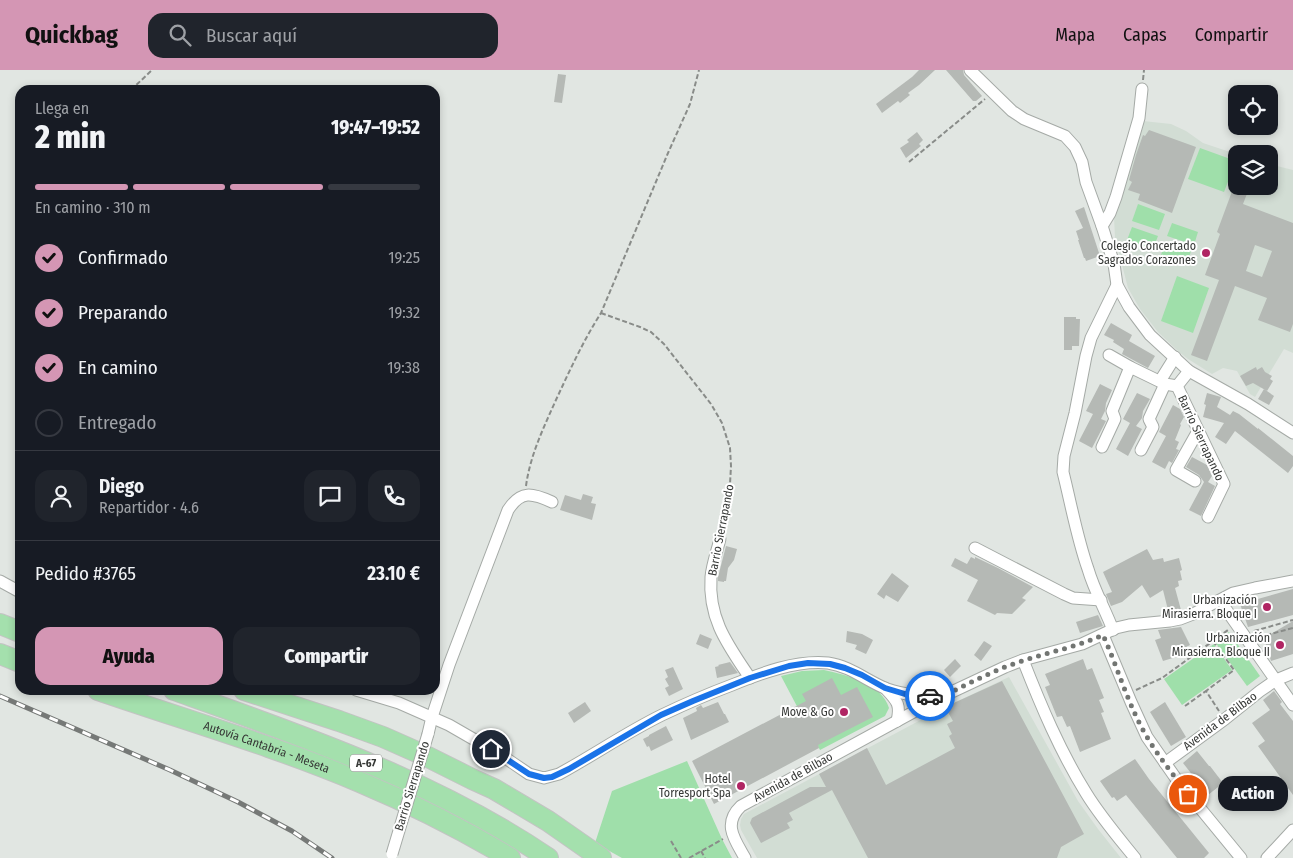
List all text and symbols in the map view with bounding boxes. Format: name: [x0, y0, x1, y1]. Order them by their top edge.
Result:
search box: [148, 13, 498, 58]
text: Quickbag: [25, 21, 118, 49]
icon: search: [166, 21, 194, 49]
text: Buscar aquí: [206, 24, 297, 47]
text: Mapa: [1055, 24, 1095, 46]
text: Capas: [1123, 24, 1167, 46]
text: Compartir: [1195, 24, 1268, 46]
map controls: [1228, 85, 1278, 195]
button: locate: [1228, 85, 1278, 135]
text: Llega en: [35, 99, 89, 118]
text: 19:47–19:52: [331, 116, 420, 139]
text: 2 min: [35, 118, 106, 156]
button: layers: [1228, 145, 1278, 195]
text: En camino · 310 m: [35, 198, 151, 217]
place label: Colegio Concertado Sagrados Corazones: [1098, 239, 1196, 267]
icon: check: [35, 244, 63, 272]
text: Confirmado: [78, 246, 168, 269]
marker: Colegio Concertado Sagrados Corazones: [1200, 247, 1212, 259]
text: 19:25: [388, 248, 420, 267]
icon: check: [35, 299, 63, 327]
text: Preparando: [78, 301, 168, 324]
text: 19:32: [388, 303, 420, 322]
icon: check: [35, 354, 63, 382]
text: En camino: [78, 356, 158, 379]
text: 19:38: [387, 358, 420, 377]
street label: Barrio Sierrapando: [1175, 393, 1227, 483]
text: Entregado: [78, 411, 157, 434]
button: person: [35, 470, 87, 522]
button: chat: [304, 470, 356, 522]
button: phone: [368, 470, 420, 522]
text: Diego: [99, 475, 144, 498]
street label: Barrio Sierrapando: [705, 483, 737, 577]
text: Repartidor · 4.6: [99, 498, 199, 517]
text: Pedido #3765: [35, 562, 136, 585]
text: 23.10 €: [367, 562, 420, 585]
place label: Urbanización Mirasierra. Bloque I: [1162, 593, 1257, 621]
marker: Urbanización Mirasierra. Bloque I: [1261, 601, 1273, 613]
button: Ayuda: [35, 627, 223, 685]
button: Compartir: [233, 627, 420, 685]
place label: Urbanización Mirasierra. Bloque II: [1172, 631, 1270, 659]
marker: Urbanización Mirasierra. Bloque II: [1274, 639, 1286, 651]
courier: [905, 671, 955, 721]
icon: car: [916, 682, 944, 710]
street label: Avenida de Bilbao: [1180, 689, 1260, 753]
place label: Move & Go: [781, 705, 834, 719]
marker: Move & Go: [838, 706, 850, 718]
street label: Autovía Cantabria - Meseta: [202, 719, 332, 776]
pin: [470, 728, 512, 770]
icon: home: [477, 735, 505, 763]
street label: Barrio Sierrapando: [392, 739, 432, 833]
street label: Avenida de Bilbao: [751, 749, 835, 805]
road number: A-67: [350, 754, 382, 771]
place label: Hotel Torresport Spa: [659, 772, 731, 800]
pin: [1167, 773, 1209, 815]
callout: Action: [1218, 776, 1288, 812]
marker: Hotel Torresport Spa: [735, 780, 747, 792]
icon: bag: [1174, 780, 1202, 808]
text: Action: [1232, 784, 1274, 803]

